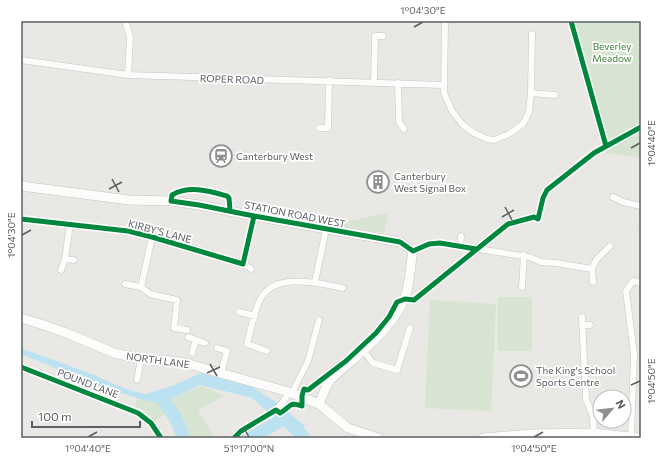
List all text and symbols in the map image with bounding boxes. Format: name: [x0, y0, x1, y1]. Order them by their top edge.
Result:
text: 1°04'30"E: [400, 4, 446, 16]
park label: Beverley Meadow: [592, 40, 632, 64]
street label: ROPER ROAD: [200, 72, 264, 86]
text: 1°04'40"E: [645, 120, 657, 166]
station icon: Canterbury West: [208, 143, 234, 169]
place label: Canterbury West: [236, 150, 313, 162]
building icon: Canterbury West Signal Box: [365, 169, 391, 195]
place label: Canterbury West Signal Box: [394, 170, 467, 194]
street label: STATION ROAD WEST: [243, 198, 347, 230]
text: 1°04'30"E: [5, 212, 17, 258]
street label: KIRBY'S LANE: [127, 217, 193, 245]
street label: NORTH LANE: [125, 350, 191, 370]
text: 1°04'50"E: [645, 358, 657, 404]
sports icon: The King's School Sports Centre: [508, 363, 534, 389]
place label: The King's School Sports Centre: [536, 364, 615, 388]
street label: POUND LANE: [56, 366, 120, 400]
north arrow: [592, 389, 632, 429]
text: N: [614, 397, 629, 411]
scale bar: [32, 403, 140, 429]
text: 100 m: [38, 409, 72, 423]
text: 1°04'40"E: [65, 442, 111, 454]
text: 51°17'00"N: [224, 442, 274, 454]
text: 1°04'50"E: [511, 442, 557, 454]

